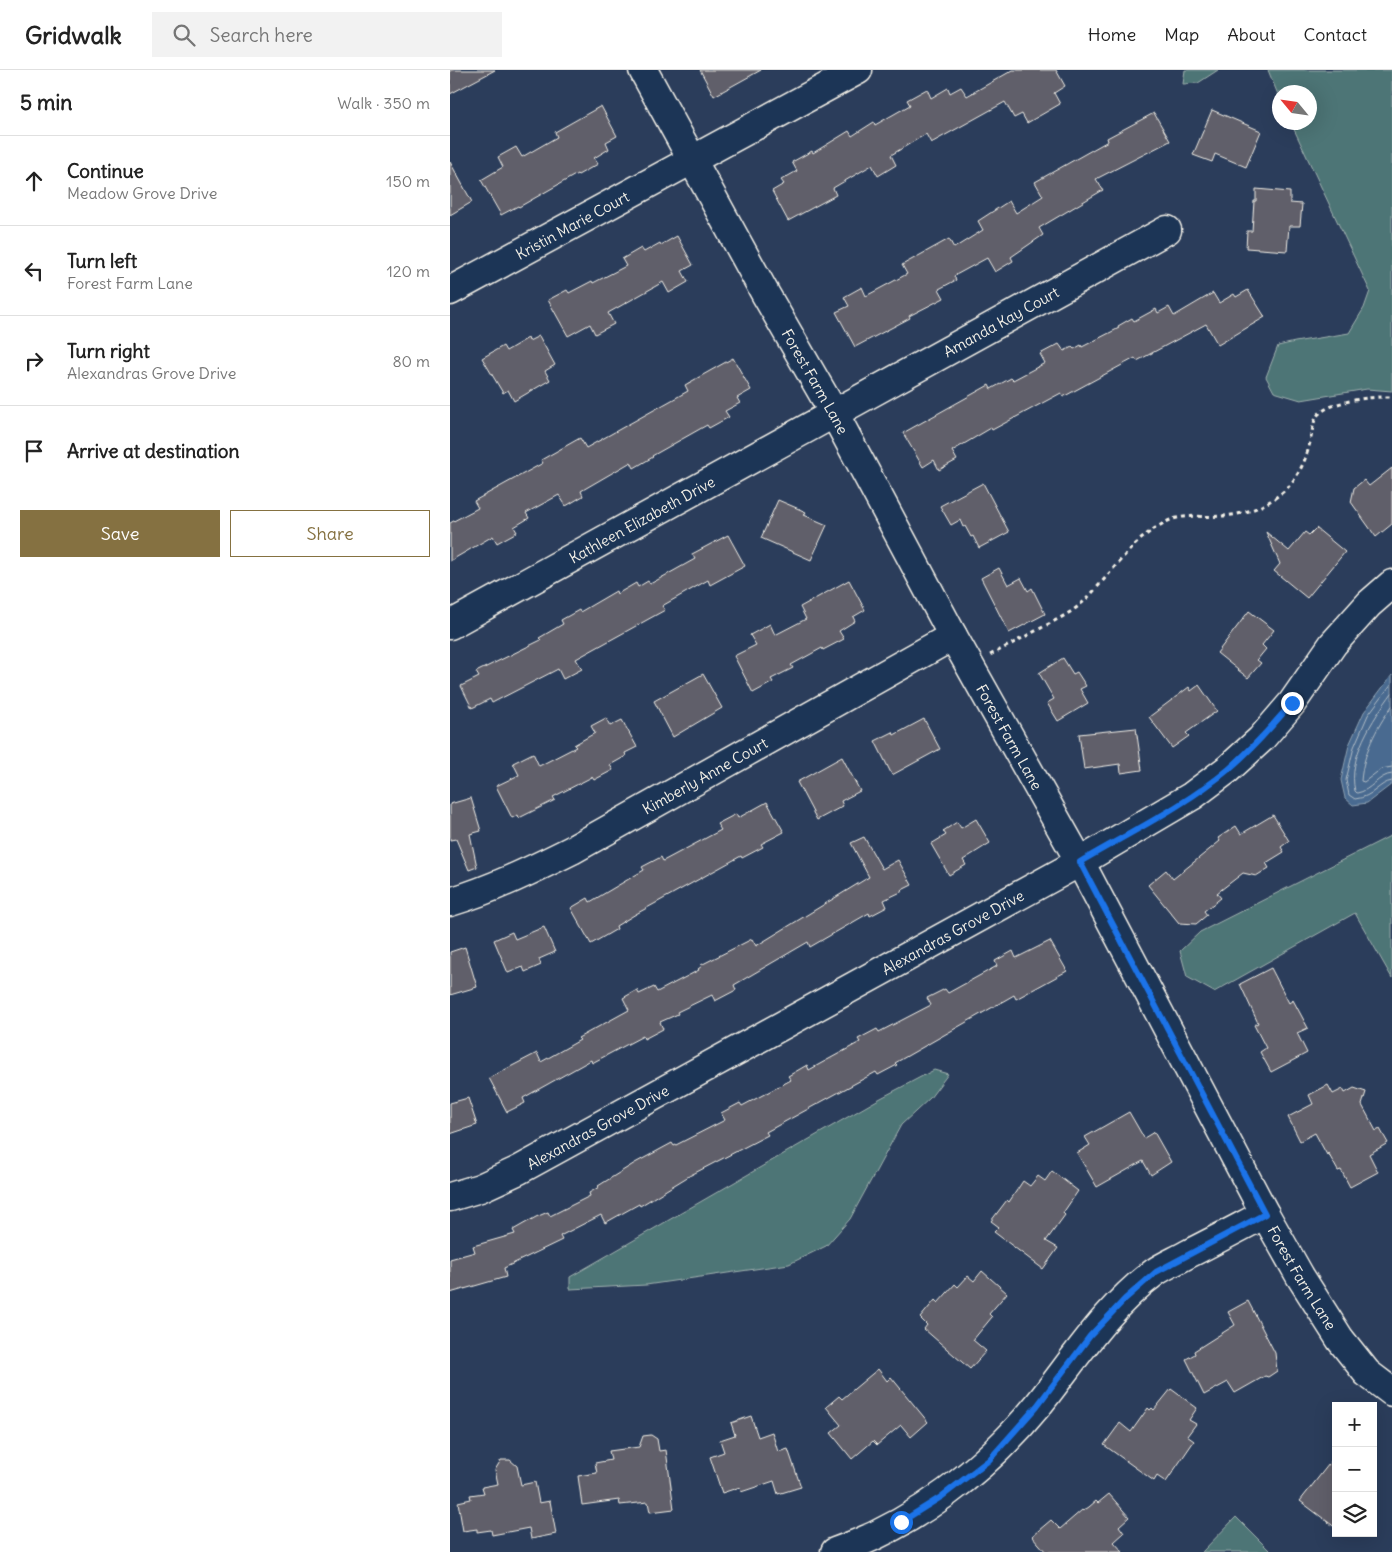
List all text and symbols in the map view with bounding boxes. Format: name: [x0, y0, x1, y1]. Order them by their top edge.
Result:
search box: [152, 12, 502, 57]
text: Gridwalk: [25, 20, 122, 50]
icon: search: [170, 21, 198, 49]
text: Search here: [210, 23, 313, 47]
text: Home: [1088, 23, 1136, 46]
text: Map: [1164, 23, 1199, 46]
text: About: [1227, 23, 1275, 46]
text: Contact: [1303, 23, 1367, 46]
north arrow: [1272, 85, 1317, 130]
text: 5 min: [20, 89, 72, 116]
text: Walk · 350 m: [337, 93, 430, 113]
text: Continue: [67, 159, 144, 183]
icon: ahead: [20, 167, 48, 195]
text: 150 m: [386, 171, 430, 191]
text: Meadow Grove Drive: [67, 183, 217, 203]
street label: Kristin Marie Court: [512, 186, 632, 263]
text: Turn left: [67, 249, 137, 273]
icon: left: [20, 257, 48, 285]
text: 120 m: [387, 261, 430, 281]
text: Forest Farm Lane: [67, 273, 193, 293]
street label: Amanda Kay Court: [940, 282, 1062, 361]
street label: Forest Farm Lane: [778, 325, 853, 437]
text: Turn right: [67, 339, 150, 363]
icon: right: [20, 347, 48, 375]
text: 80 m: [392, 351, 430, 371]
text: Alexandras Grove Drive: [67, 363, 236, 383]
icon: arrive: [20, 437, 48, 465]
text: Arrive at destination: [67, 439, 240, 463]
street label: Kathleen Elizabeth Drive: [566, 472, 718, 567]
button: Save: [20, 510, 220, 557]
button: Share: [230, 510, 430, 557]
street label: Forest Farm Lane: [972, 681, 1047, 793]
route end: [1281, 692, 1304, 715]
street label: Kimberly Anne Court: [639, 733, 771, 818]
street label: Alexandras Grove Drive: [878, 885, 1027, 979]
street label: Alexandras Grove Drive: [523, 1080, 672, 1173]
street label: Forest Farm Lane: [1264, 1222, 1341, 1333]
map controls: [1332, 1402, 1377, 1537]
button: +: [1332, 1402, 1377, 1447]
button: −: [1332, 1447, 1377, 1492]
button: layers: [1332, 1492, 1377, 1537]
route start: [890, 1511, 913, 1534]

